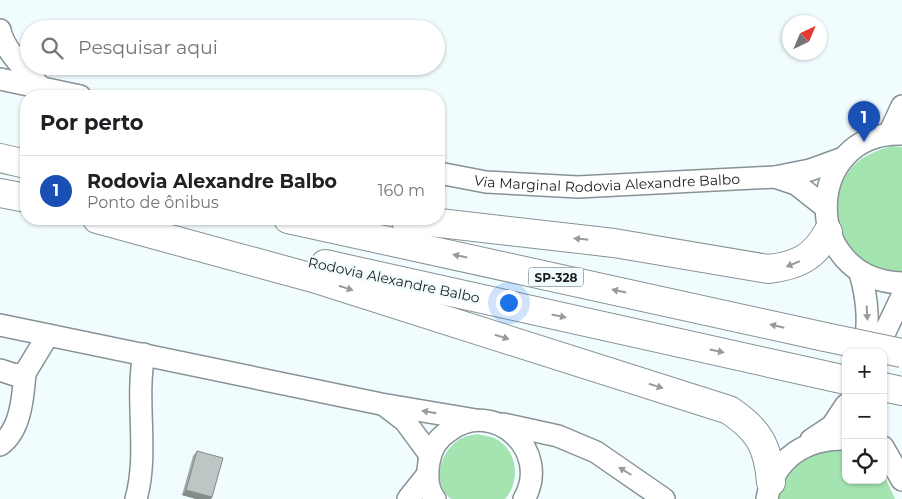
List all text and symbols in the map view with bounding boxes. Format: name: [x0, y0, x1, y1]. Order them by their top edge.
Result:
north arrow: [782, 15, 827, 60]
search box: [20, 20, 445, 75]
icon: search: [38, 34, 66, 62]
text: Pesquisar aqui: [78, 36, 218, 59]
pin: 1: [848, 101, 880, 142]
text: Por perto: [40, 110, 144, 135]
text: Rodovia Alexandre Balbo: [87, 170, 337, 193]
street label: Via Marginal Rodovia Alexandre Balbo: [473, 170, 741, 196]
text: 1: [53, 181, 59, 200]
text: 160 m: [378, 181, 425, 200]
text: Ponto de ônibus: [87, 193, 219, 212]
one-way arrow: [573, 235, 589, 243]
one-way arrow: [452, 252, 467, 260]
street label: Rodovia Alexandre Balbo: [306, 253, 482, 307]
one-way arrow: [786, 260, 800, 268]
road number: SP-328: [528, 268, 584, 286]
one-way arrow: [339, 285, 354, 293]
one-way arrow: [611, 287, 626, 295]
your location: [496, 290, 522, 316]
one-way arrow: [863, 305, 871, 321]
one-way arrow: [551, 312, 566, 320]
one-way arrow: [770, 322, 785, 330]
one-way arrow: [494, 333, 509, 341]
one-way arrow: [710, 347, 725, 355]
map controls: [842, 349, 887, 484]
button: +: [842, 349, 887, 394]
one-way arrow: [649, 383, 664, 391]
button: −: [842, 394, 887, 439]
one-way arrow: [420, 407, 436, 415]
button: locate: [842, 439, 887, 484]
one-way arrow: [618, 466, 631, 475]

